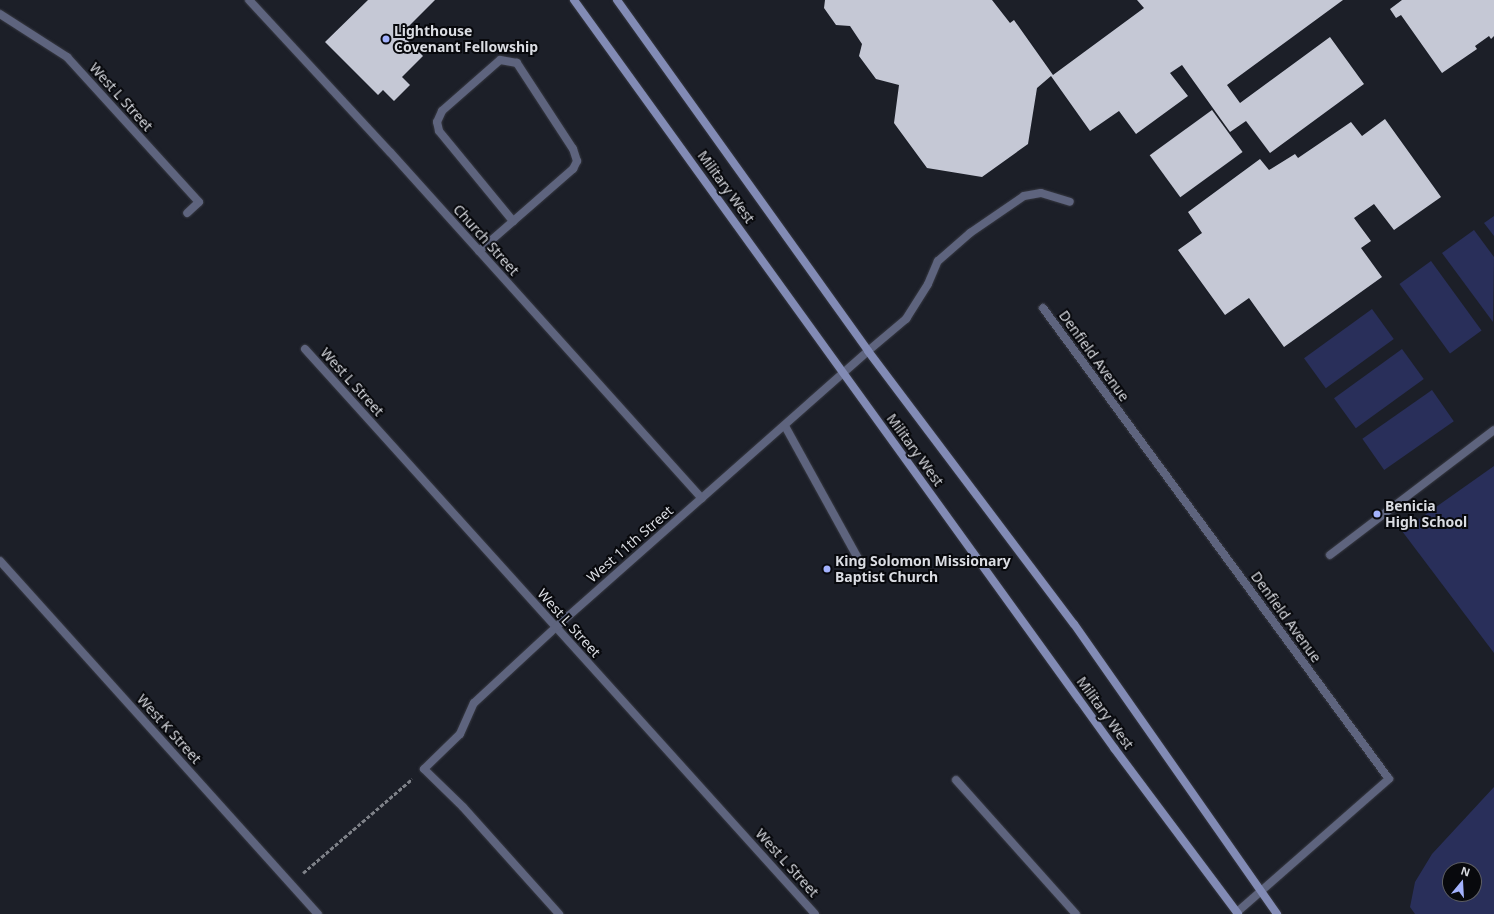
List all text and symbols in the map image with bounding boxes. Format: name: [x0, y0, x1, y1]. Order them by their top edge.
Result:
place label: Lighthouse Covenant Fellowship: [394, 23, 538, 56]
marker: Lighthouse Covenant Fellowship: [381, 34, 391, 44]
street label: West L Street: [86, 59, 156, 135]
street label: Military West: [694, 148, 758, 226]
street label: Church Street: [450, 201, 522, 279]
street label: Denfield Avenue: [1055, 307, 1133, 405]
street label: West L Street: [317, 344, 387, 420]
street label: Military West: [883, 411, 947, 489]
place label: Benicia High School: [1385, 498, 1467, 530]
street label: West 11th Street: [584, 502, 676, 586]
marker: Benicia High School: [1372, 509, 1382, 519]
place label: King Solomon Missionary Baptist Church: [835, 553, 1011, 586]
marker: King Solomon Missionary Baptist Church: [822, 564, 832, 574]
street label: Denfield Avenue: [1247, 568, 1325, 666]
street label: West L Street: [534, 585, 604, 661]
street label: Military West: [1073, 674, 1137, 752]
street label: West K Street: [134, 691, 204, 767]
street label: West L Street: [752, 825, 822, 901]
north arrow: [1442, 862, 1482, 902]
text: N: [1459, 863, 1472, 880]

